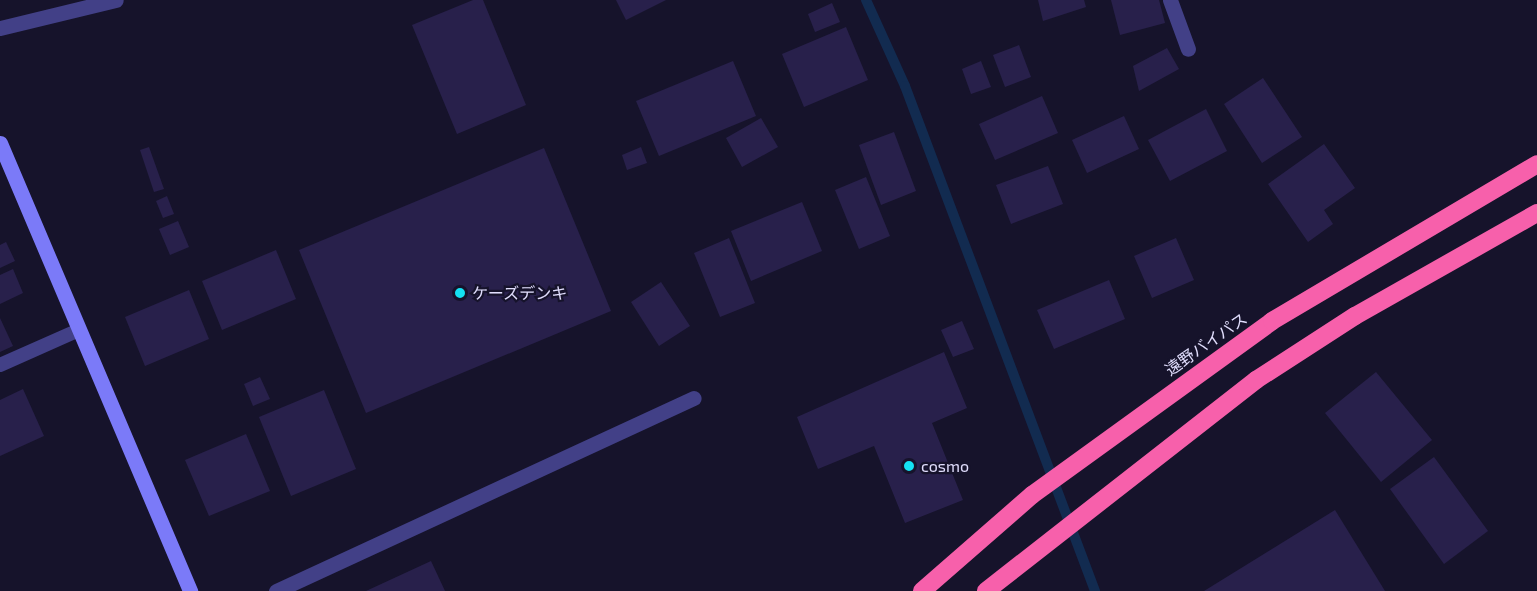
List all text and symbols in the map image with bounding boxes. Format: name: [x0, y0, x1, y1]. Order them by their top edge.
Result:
place label: ケーズデンキ: [472, 283, 568, 303]
marker: ケーズデンキ: [453, 286, 467, 300]
street label: 遠野バイパス: [1161, 309, 1251, 379]
place label: cosmo: [921, 456, 969, 476]
marker: cosmo: [902, 459, 916, 473]

